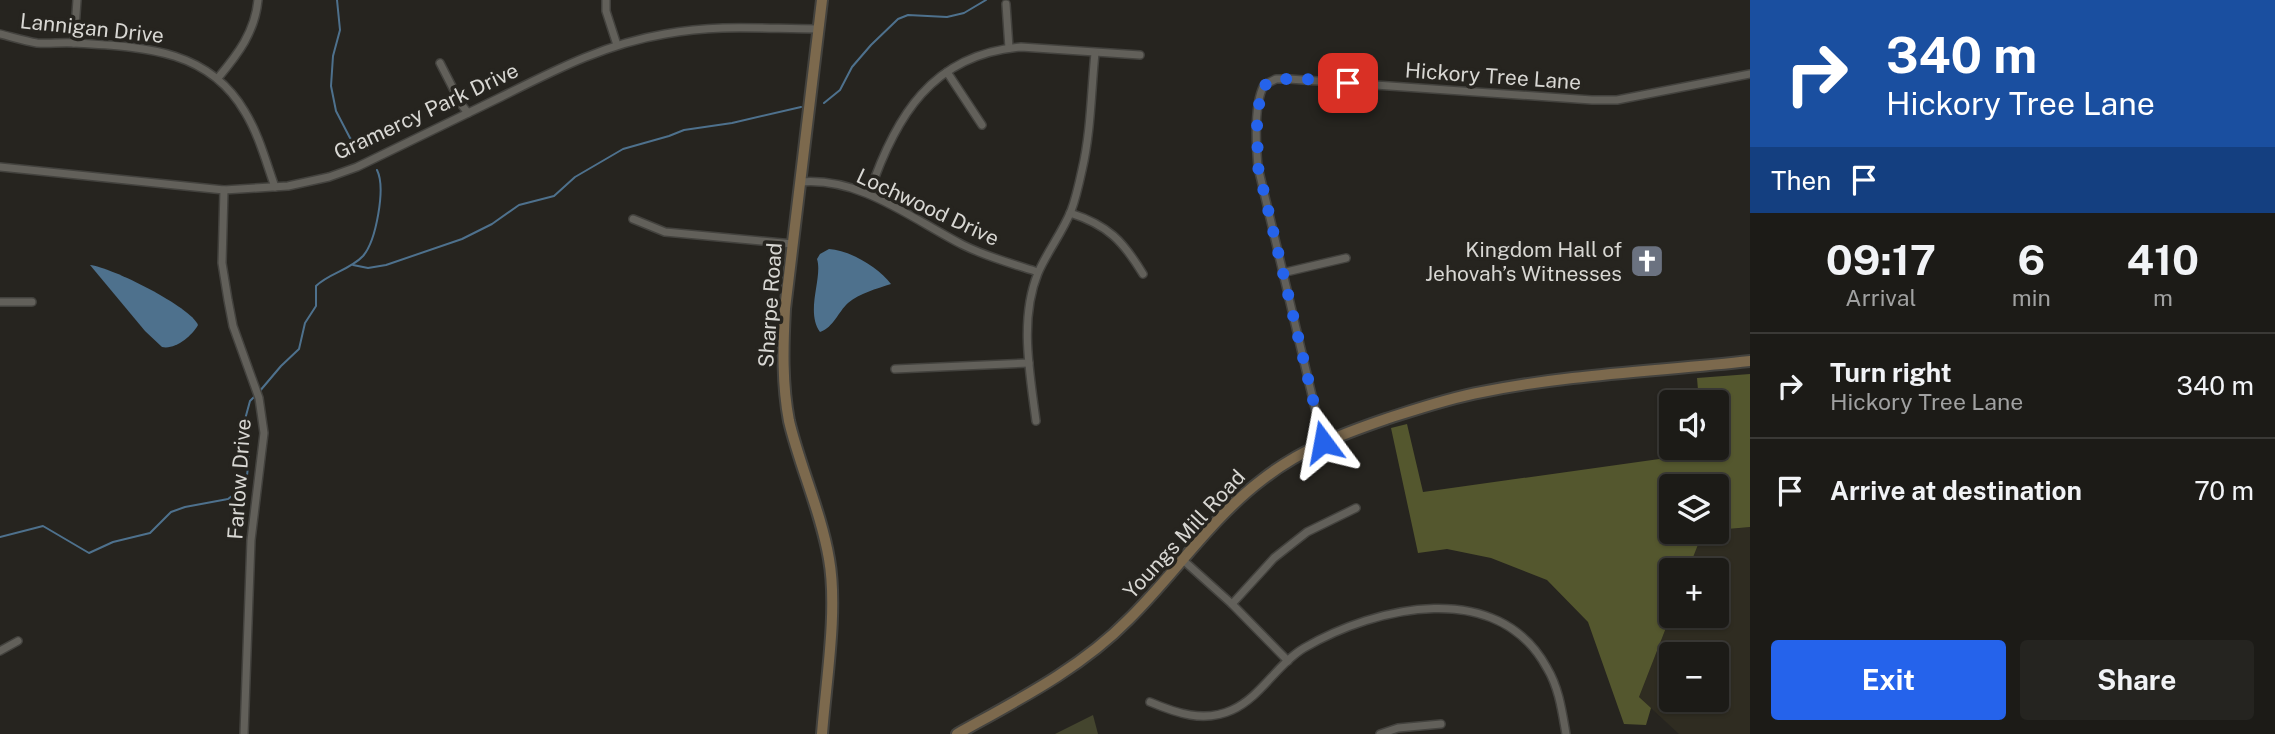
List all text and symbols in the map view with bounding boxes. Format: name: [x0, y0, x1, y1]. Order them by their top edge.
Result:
street label: Lannigan Drive: [19, 8, 165, 48]
text: 340 m: [1886, 26, 2037, 84]
icon: right: [1771, 28, 1862, 119]
pin: [1318, 53, 1378, 113]
street label: Gramercy Park Drive: [330, 57, 522, 165]
street label: Hickory Tree Lane: [1404, 57, 1582, 95]
icon: arrive: [1329, 64, 1367, 102]
text: Hickory Tree Lane: [1886, 85, 2155, 122]
icon: arrive: [1845, 161, 1883, 199]
street label: Lochwood Drive: [853, 163, 1003, 251]
text: Then: [1771, 165, 1831, 196]
text: 09:17: [1826, 235, 1936, 284]
text: 6: [2017, 235, 2045, 284]
text: 410: [2127, 235, 2199, 284]
place label: Kingdom Hall of Jehovah’s Witnesses: [1425, 237, 1622, 286]
street label: Sharpe Road: [753, 242, 787, 368]
church icon: Kingdom Hall of Jehovah’s Witnesses: [1628, 242, 1666, 280]
text: Arrival: [1845, 284, 1916, 311]
text: min: [2012, 284, 2051, 311]
text: m: [2153, 284, 2173, 311]
text: Turn right: [1830, 357, 1952, 388]
icon: right: [1771, 367, 1809, 405]
text: 340 m: [2177, 370, 2254, 401]
text: Hickory Tree Lane: [1830, 388, 2023, 415]
map controls: [1659, 390, 1729, 712]
button: sound: [1659, 390, 1729, 460]
position arrow: [1286, 405, 1360, 479]
street label: Farlow Drive: [222, 418, 256, 540]
street label: Youngs Mill Road: [1118, 464, 1250, 604]
icon: arrive: [1771, 472, 1809, 510]
button: layers: [1659, 474, 1729, 544]
text: Arrive at destination: [1830, 475, 2082, 506]
text: 70 m: [2194, 475, 2254, 506]
button: +: [1659, 558, 1729, 628]
button: Exit: [1771, 640, 2006, 720]
button: Share: [2020, 640, 2254, 720]
button: −: [1659, 642, 1729, 712]

